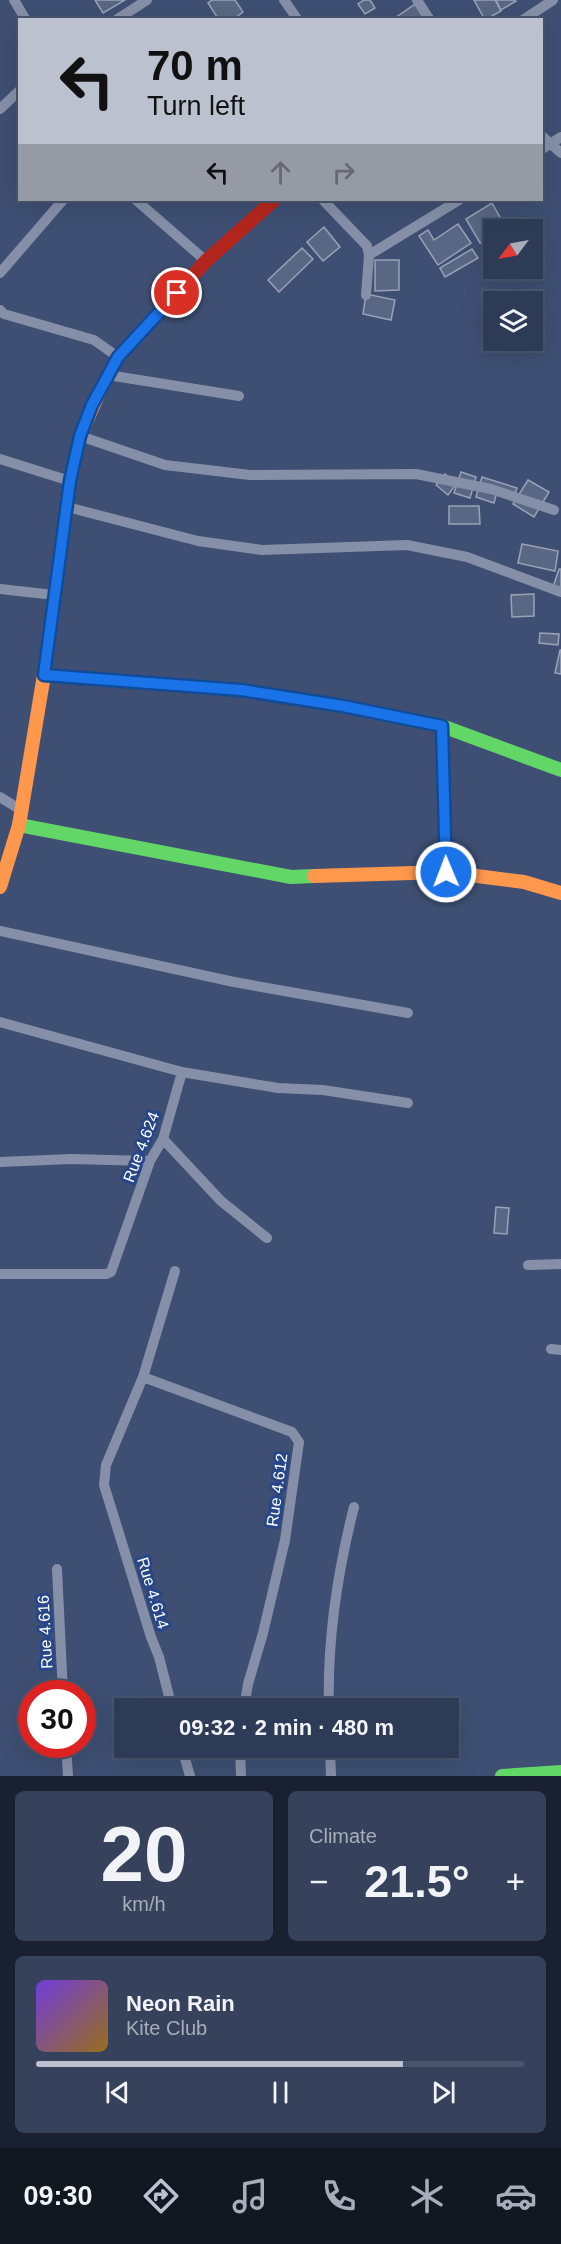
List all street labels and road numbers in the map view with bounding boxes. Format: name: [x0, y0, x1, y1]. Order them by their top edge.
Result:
street label: Rue 4.624: [120, 1109, 162, 1185]
street label: Rue 4.612: [263, 1452, 291, 1528]
street label: Rue 4.614: [134, 1555, 172, 1631]
street label: Rue 4.616: [35, 1595, 55, 1669]

